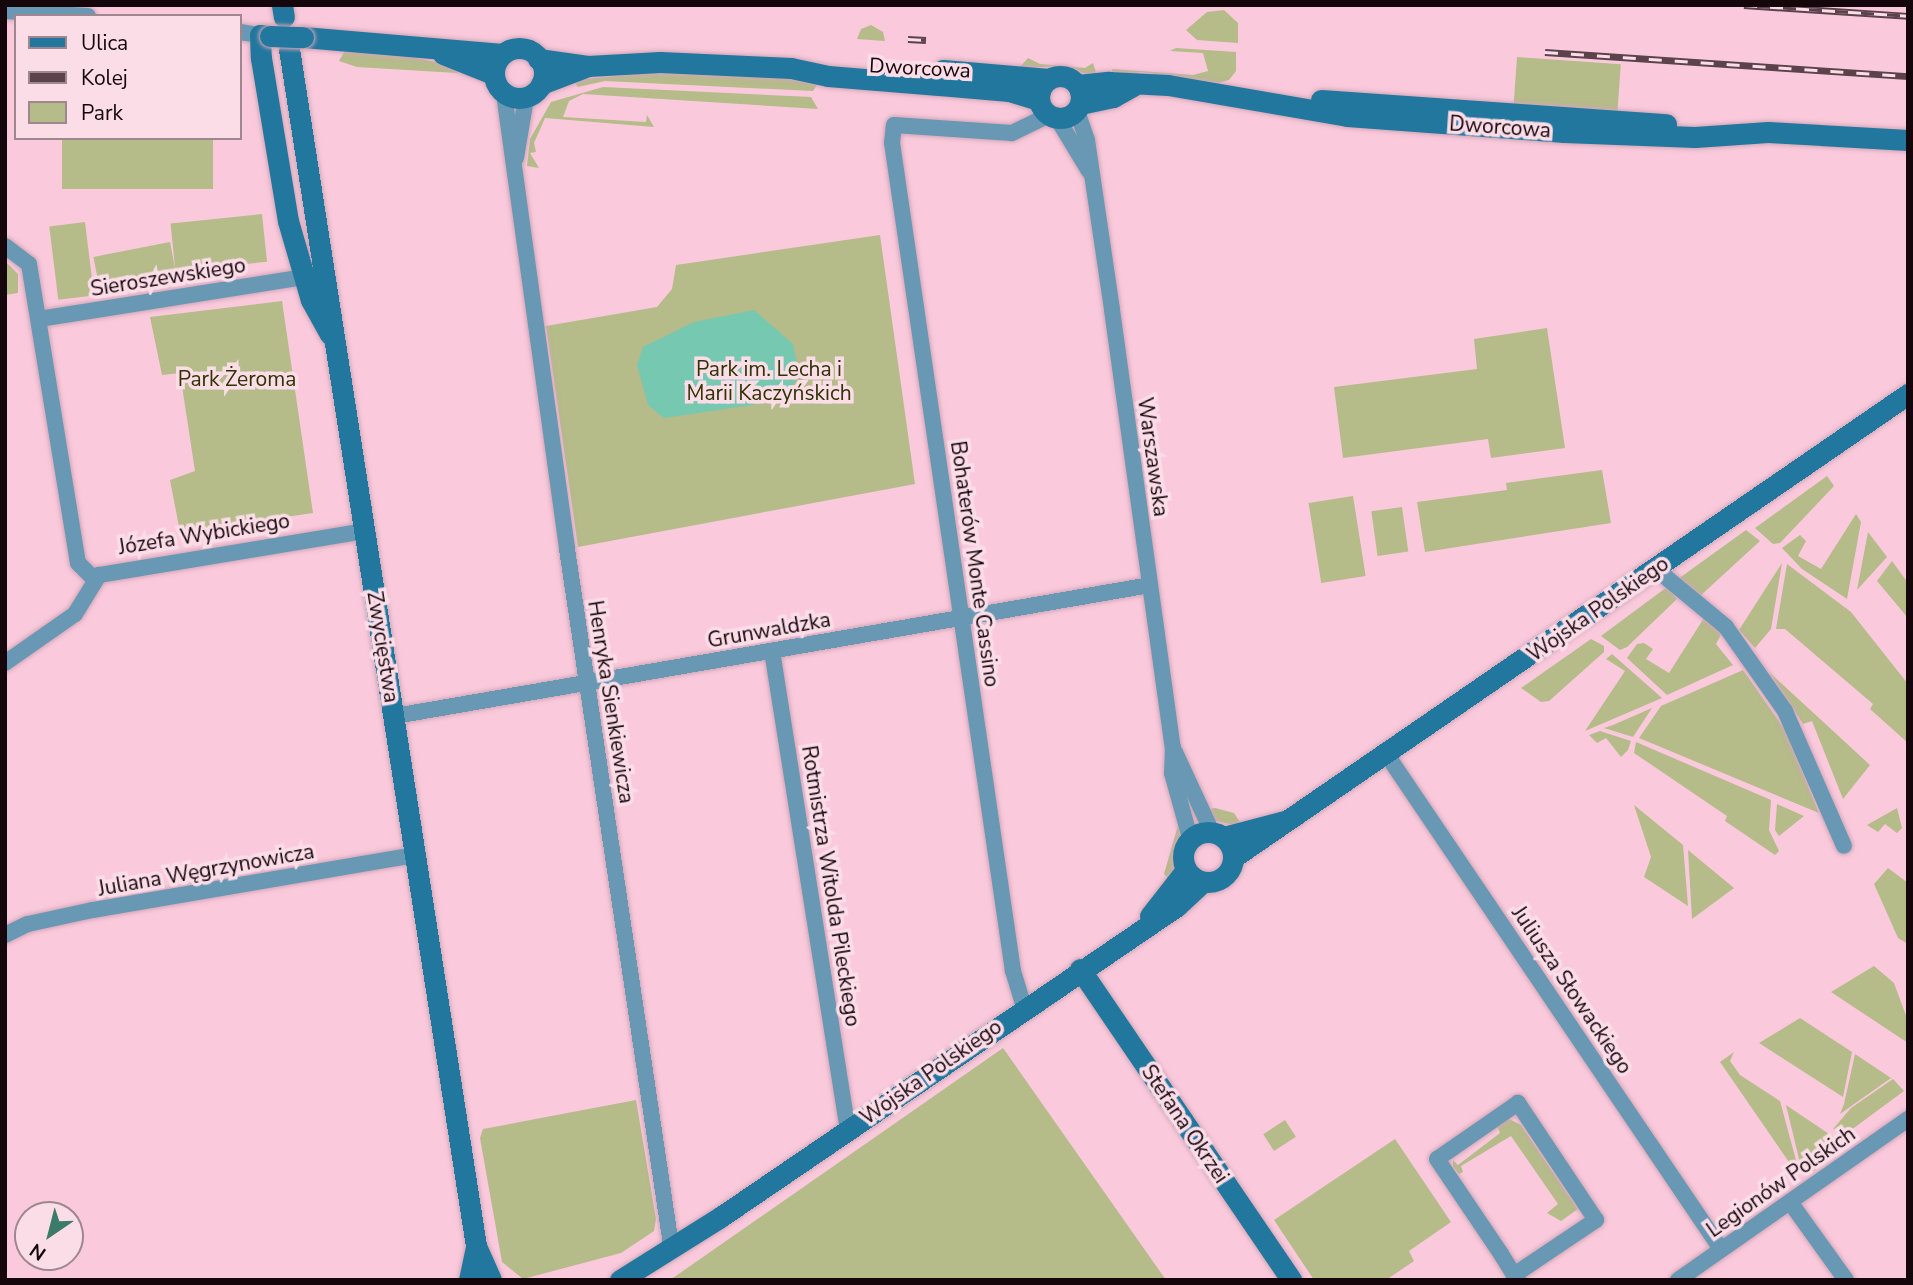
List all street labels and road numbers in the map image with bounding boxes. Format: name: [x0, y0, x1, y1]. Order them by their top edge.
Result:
street label: Dworcowa: [869, 53, 971, 83]
street label: Dworcowa: [1448, 111, 1552, 143]
street label: Sieroszewskiego: [89, 252, 247, 302]
street label: Warszawska: [1132, 396, 1174, 518]
street label: Bohaterów Monte Cassino: [945, 439, 1005, 689]
street label: Józefa Wybickiego: [117, 508, 291, 560]
street label: Wojska Polskiego: [1522, 551, 1674, 667]
street label: Zwycięstwa: [362, 590, 404, 704]
street label: Henryka Sienkiewicza: [583, 599, 639, 805]
street label: Grunwaldzka: [705, 607, 833, 653]
street label: Rotmistrza Witolda Pileckiego: [796, 744, 866, 1028]
street label: Juliana Węgrzynowicza: [96, 839, 316, 901]
street label: Juliusza Słowackiego: [1506, 901, 1638, 1079]
street label: Wojska Polskiego: [855, 1014, 1007, 1130]
street label: Stefana Okrzei: [1136, 1060, 1234, 1188]
street label: Legionów Polskich: [1702, 1121, 1860, 1243]

